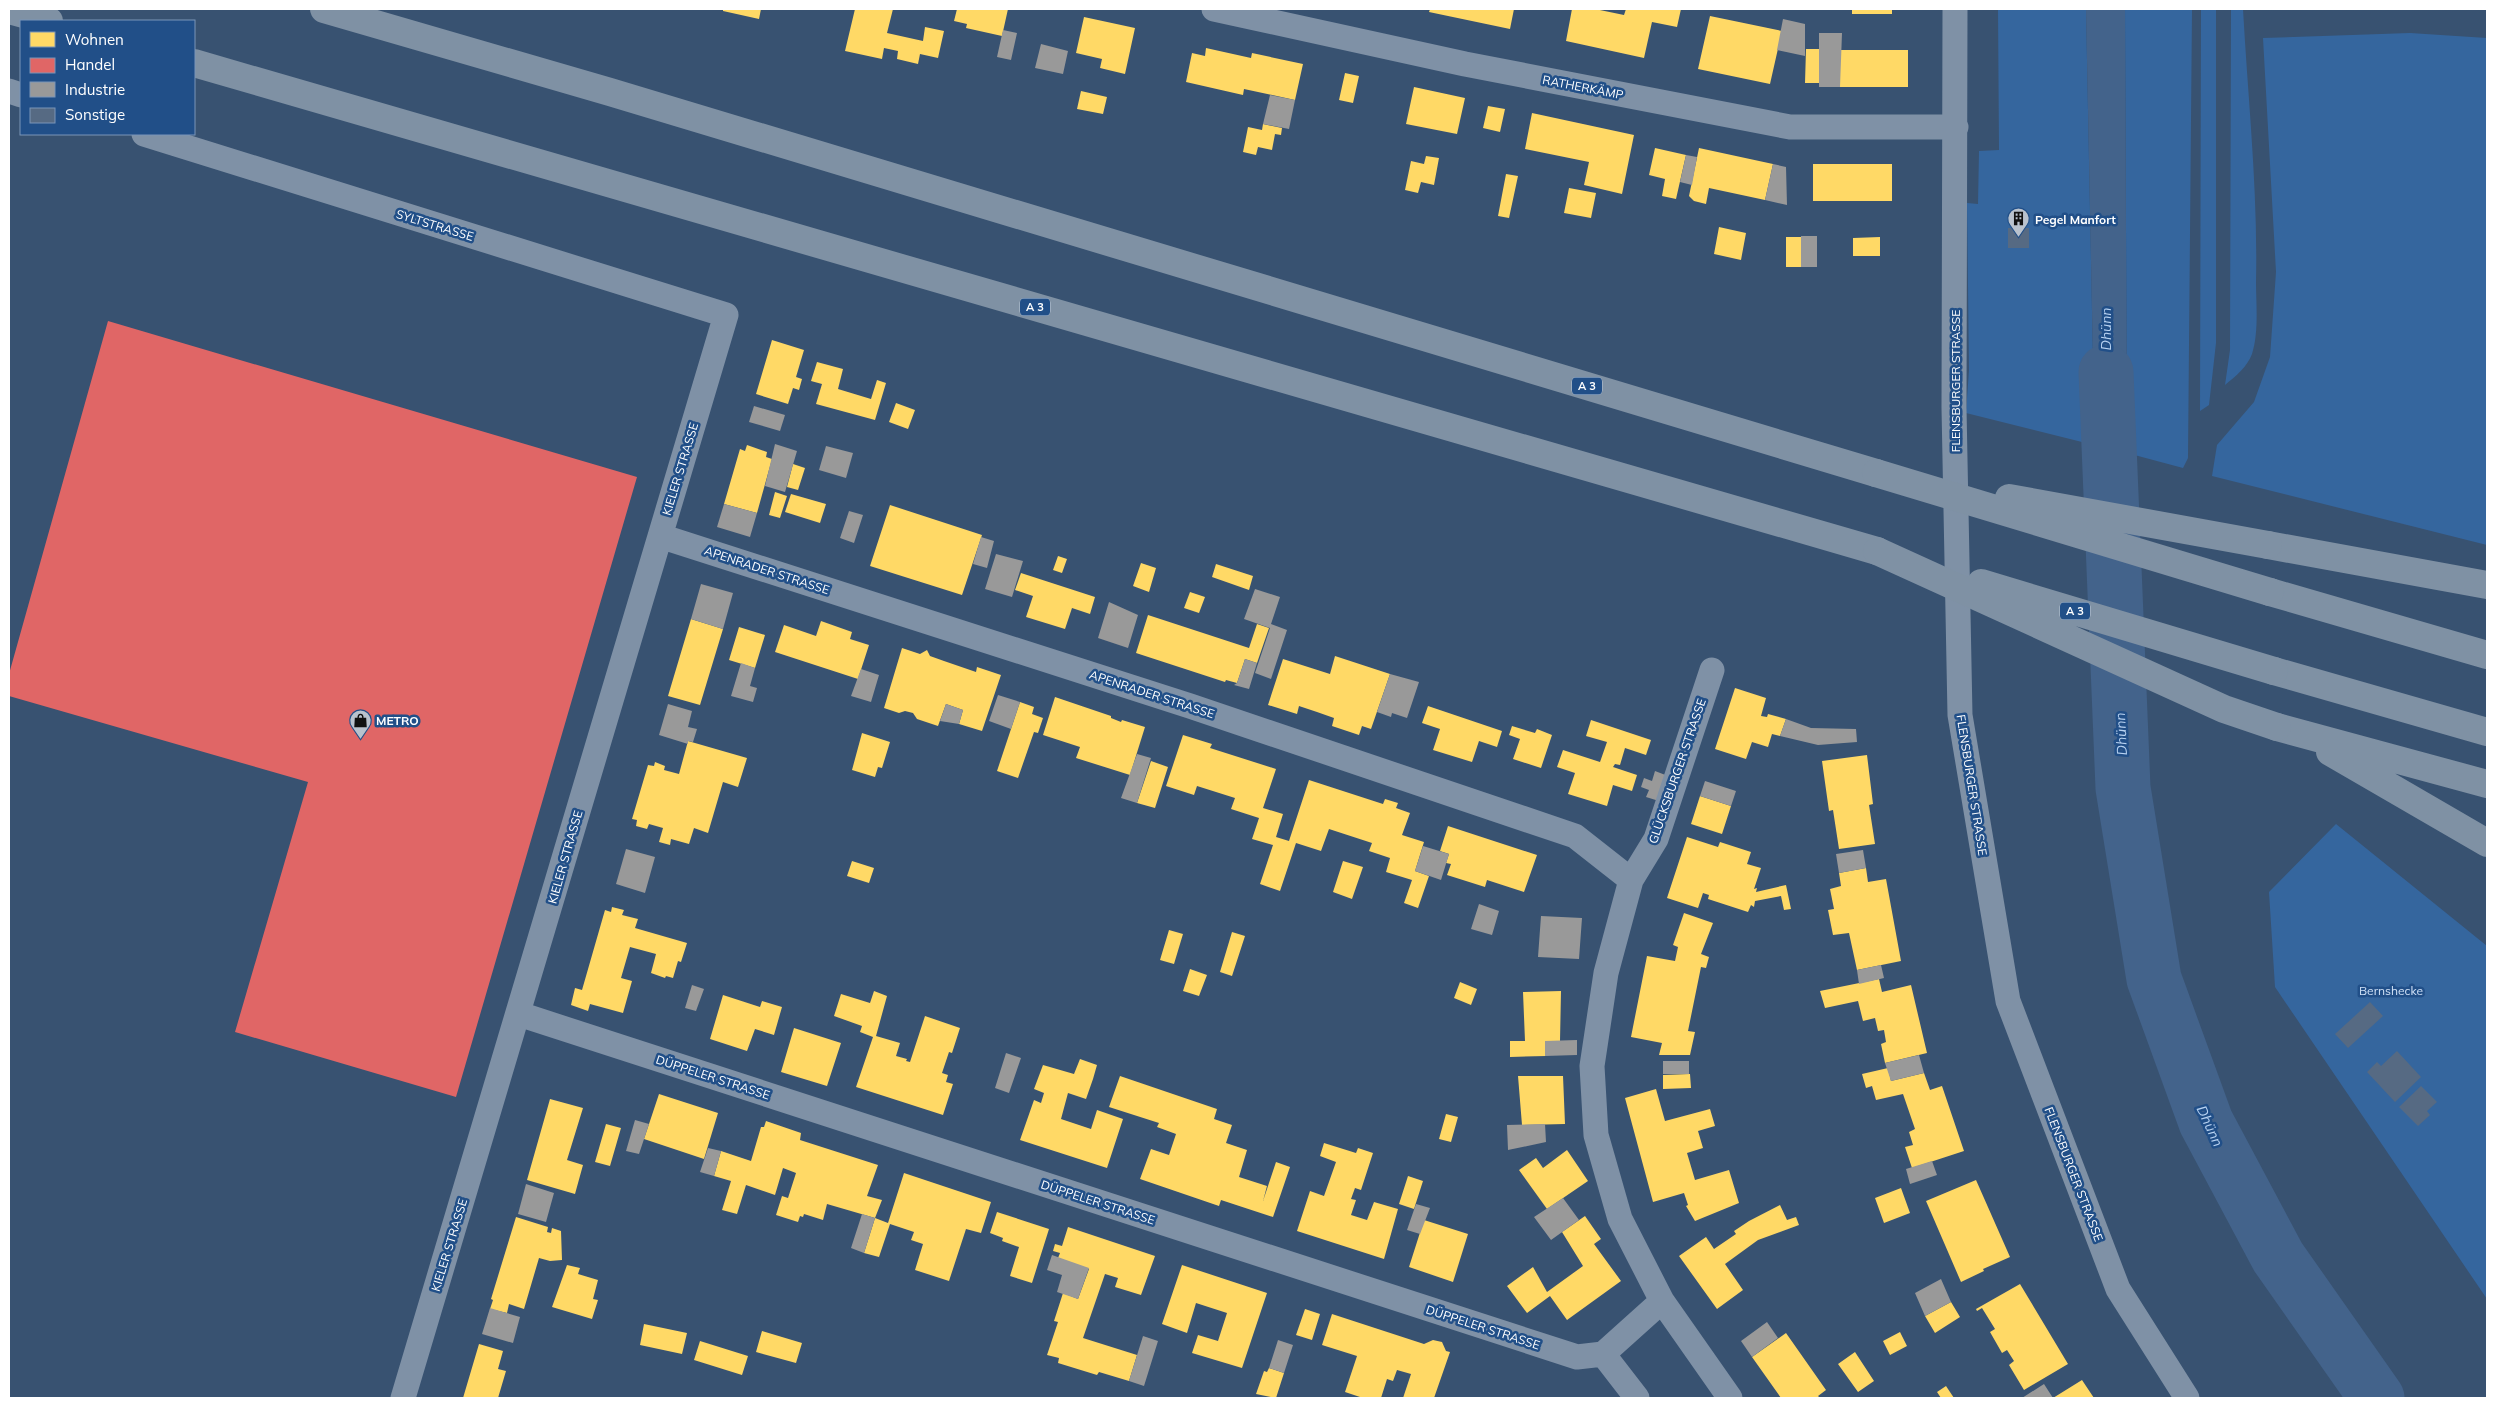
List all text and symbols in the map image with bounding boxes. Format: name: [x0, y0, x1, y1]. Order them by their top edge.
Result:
legend: [20, 20, 195, 135]
text: Wohnen: [65, 30, 124, 49]
text: Handel: [65, 55, 115, 74]
street label: RATHERKÄMP: [1541, 72, 1625, 102]
text: Industrie: [65, 80, 125, 99]
text: Sonstige: [65, 105, 125, 124]
street label: SYLTSTRASSE: [394, 206, 476, 244]
building icon: Pegel Manfort: [2007, 207, 2031, 238]
place label: Pegel Manfort: [2035, 212, 2116, 227]
road number: A 3: [1020, 298, 1050, 316]
water label: Dhünn: [2097, 307, 2115, 351]
street label: FLENSBURGER STRASSE: [1948, 310, 1963, 452]
road number: A 3: [1572, 378, 1602, 394]
street label: KIELER STRASSE: [659, 421, 701, 517]
street label: APENRADER STRASSE: [703, 543, 831, 597]
road number: A 3: [2060, 602, 2090, 620]
street label: APENRADER STRASSE: [1088, 667, 1216, 721]
street label: GLÜCKSBURGER STRASSE: [1645, 696, 1709, 846]
shop icon: METRO: [348, 708, 372, 739]
water label: Dhünn: [2111, 712, 2131, 756]
place label: METRO: [376, 713, 419, 728]
street label: FLENSBURGER STRASSE: [1953, 713, 1991, 857]
street label: KIELER STRASSE: [545, 809, 585, 905]
park label: Bernshecke: [2359, 983, 2423, 998]
street label: DÜPPELER STRASSE: [654, 1051, 772, 1103]
water label: Dhünn: [2193, 1103, 2227, 1149]
street label: FLENSBURGER STRASSE: [2041, 1105, 2107, 1243]
street label: DÜPPELER STRASSE: [1039, 1176, 1157, 1228]
street label: KIELER STRASSE: [428, 1197, 470, 1293]
street label: DÜPPELER STRASSE: [1424, 1301, 1542, 1353]

